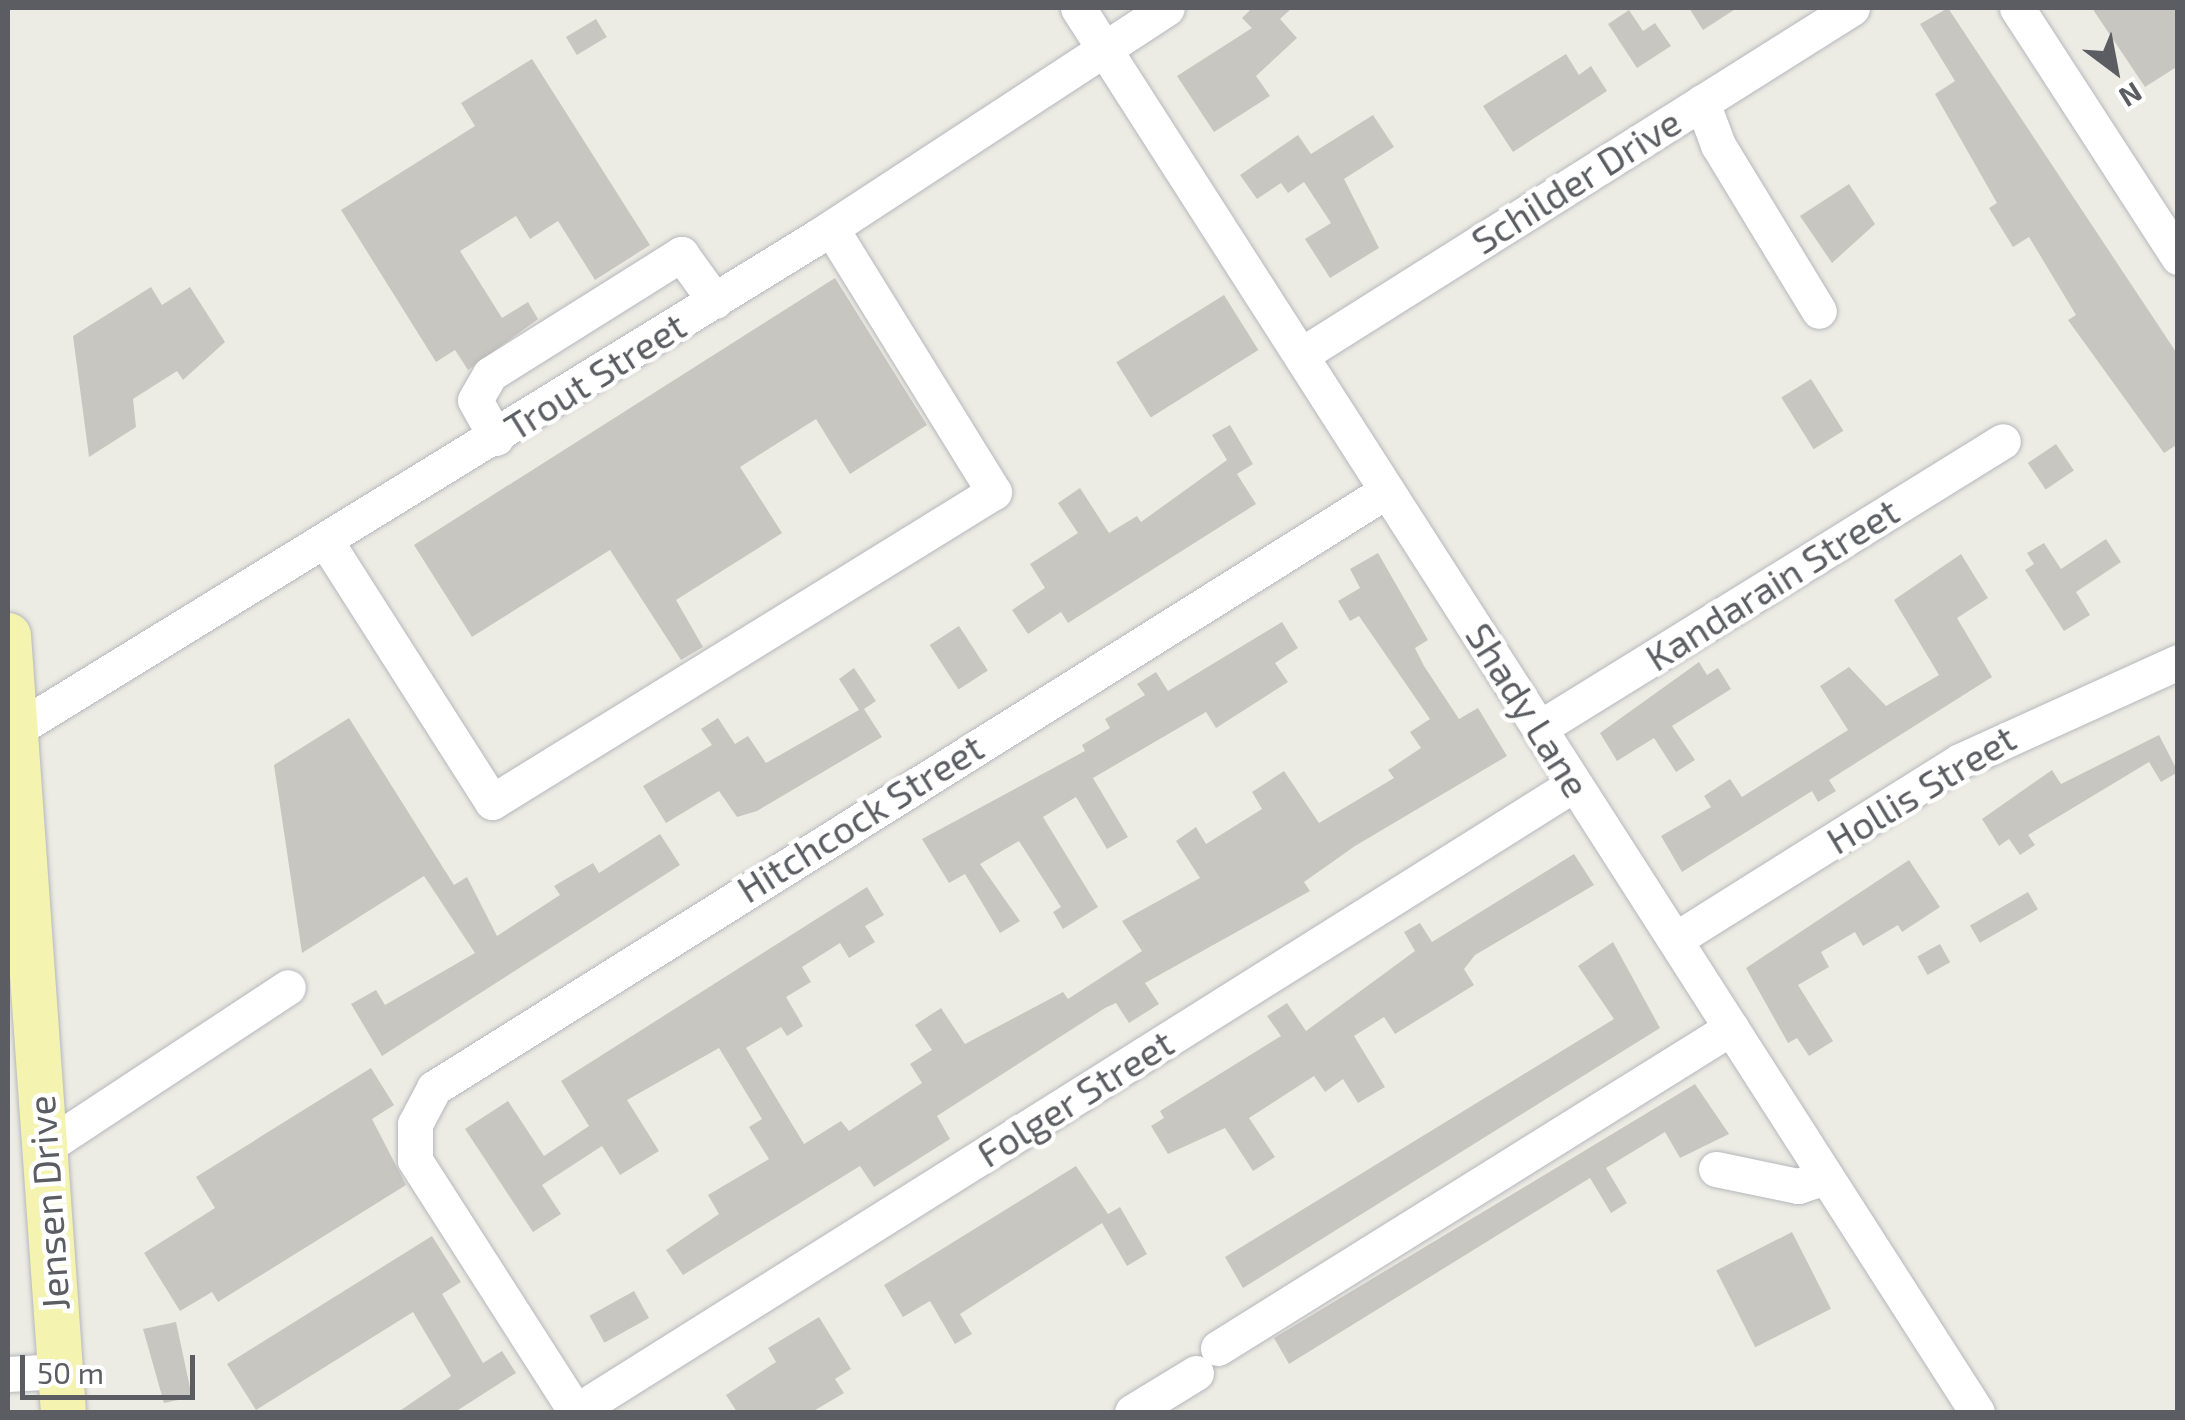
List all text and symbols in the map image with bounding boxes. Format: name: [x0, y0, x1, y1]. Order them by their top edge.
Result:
north arrow: [2065, 20, 2165, 120]
text: N: [2113, 76, 2148, 115]
street label: Schilder Drive: [1463, 98, 1689, 264]
street label: Trout Street: [496, 302, 694, 450]
street label: Kandarain Street: [1637, 488, 1907, 680]
street label: Shady Lane: [1456, 614, 1600, 806]
street label: Hollis Street: [1818, 715, 2024, 863]
street label: Hitchcock Street: [728, 724, 992, 912]
street label: Folger Street: [968, 1019, 1182, 1177]
street label: Jensen Drive: [18, 1094, 78, 1312]
scale bar: [25, 1335, 200, 1397]
text: 50 m: [37, 1354, 104, 1390]

